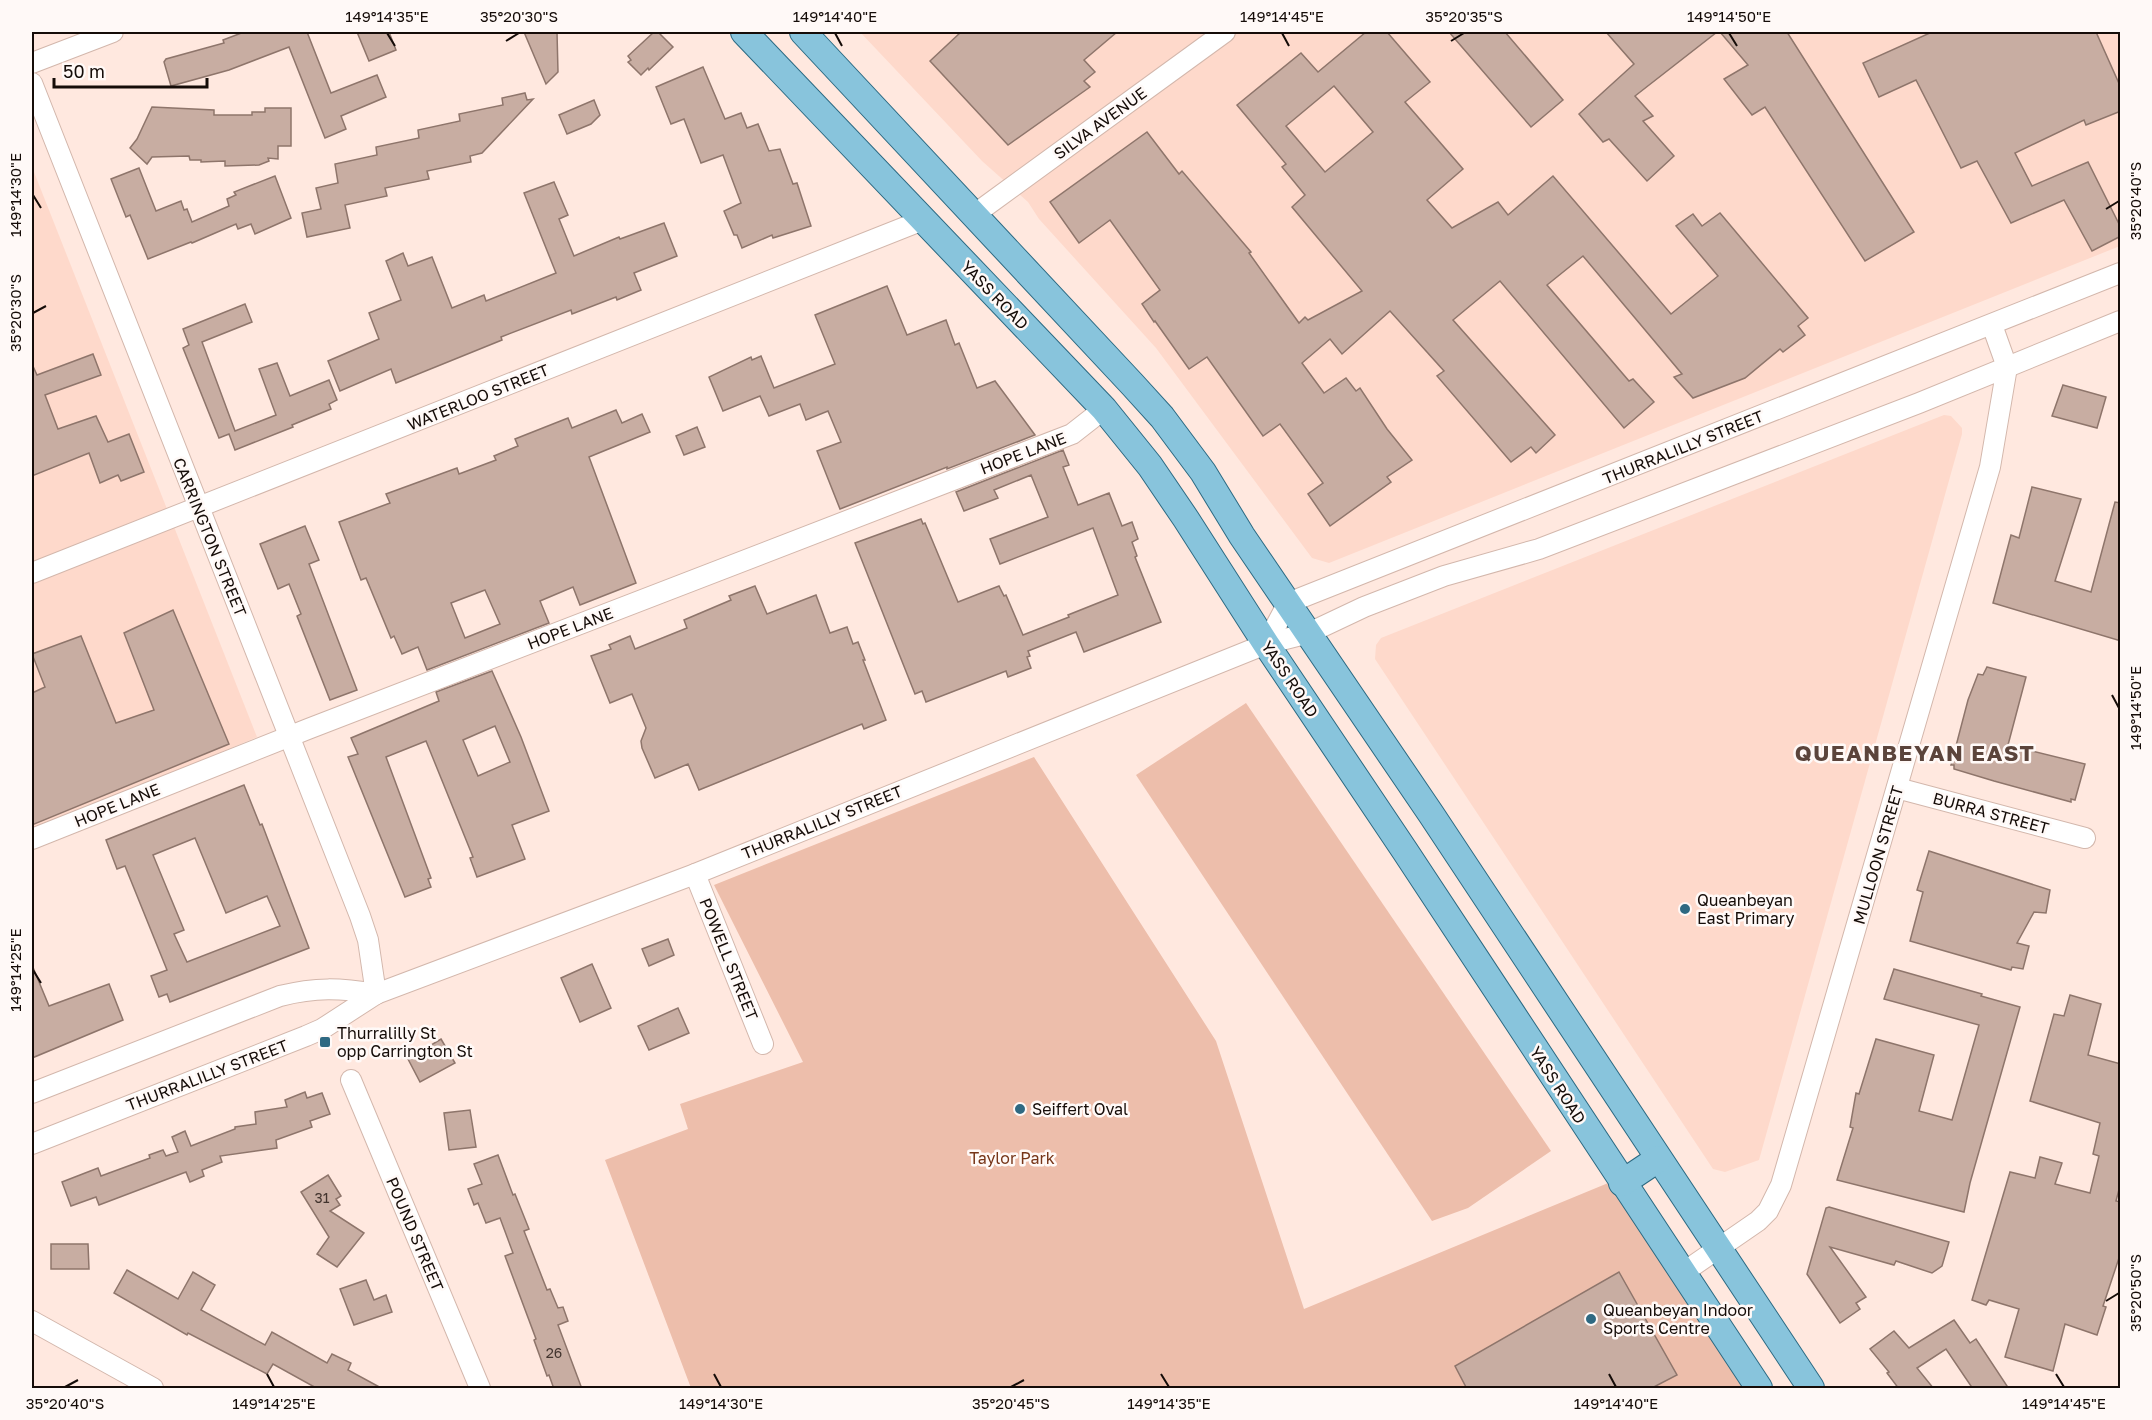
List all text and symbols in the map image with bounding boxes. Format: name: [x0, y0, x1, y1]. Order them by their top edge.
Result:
text: 149°14'35"E: [345, 7, 429, 25]
text: 35°20'30"S: [480, 7, 558, 25]
text: 149°14'40"E: [793, 7, 877, 25]
text: 149°14'45"E: [1240, 7, 1324, 25]
text: 35°20'35"S: [1425, 7, 1503, 25]
text: 149°14'50"E: [1687, 7, 1771, 25]
scale bar: [54, 51, 207, 89]
text: 50 m: [63, 60, 105, 82]
street label: SILVA AVENUE: [1050, 83, 1150, 163]
text: 149°14'30"E: [6, 153, 24, 237]
text: 35°20'40"S: [2126, 162, 2144, 240]
street label: YASS ROAD: [957, 256, 1033, 334]
text: 35°20'30"S: [6, 274, 24, 352]
street label: WATERLOO STREET: [404, 359, 552, 435]
street label: THURRALILLY STREET: [1600, 406, 1766, 488]
street label: HOPE LANE: [977, 427, 1069, 479]
street label: CARRINGTON STREET: [169, 455, 251, 619]
street label: HOPE LANE: [524, 602, 616, 654]
street label: YASS ROAD: [1257, 637, 1323, 721]
text: 149°14'50"E: [2126, 666, 2144, 750]
district label: QUEANBEYAN EAST: [1795, 739, 2035, 766]
street label: HOPE LANE: [71, 779, 163, 831]
street label: THURRALILLY STREET: [739, 781, 905, 863]
street label: MULLOON STREET: [1849, 783, 1907, 927]
street label: BURRA STREET: [1931, 788, 2051, 838]
place label: Queanbeyan East Primary: [1697, 890, 1794, 928]
street label: POWELL STREET: [695, 895, 763, 1023]
marker: Queanbeyan East Primary: [1678, 902, 1692, 916]
text: 149°14'25"E: [6, 928, 24, 1012]
place label: Thurralilly St opp Carrington St: [337, 1023, 473, 1061]
street label: THURRALILLY STREET: [123, 1035, 291, 1115]
marker: Thurralilly St opp Carrington St: [318, 1035, 332, 1049]
street label: YASS ROAD: [1526, 1043, 1590, 1127]
place label: Seiffert Oval: [1032, 1099, 1128, 1119]
marker: Seiffert Oval: [1013, 1102, 1027, 1116]
park label: Taylor Park: [969, 1148, 1055, 1168]
street label: POUND STREET: [382, 1174, 448, 1294]
house number: 31: [315, 1189, 330, 1206]
text: 35°20'50"S: [2126, 1254, 2144, 1332]
place label: Queanbeyan Indoor Sports Centre: [1603, 1300, 1753, 1338]
marker: Queanbeyan Indoor Sports Centre: [1584, 1312, 1598, 1326]
house number: 26: [546, 1344, 562, 1361]
text: 35°20'40"S: [26, 1394, 104, 1412]
text: 149°14'25"E: [232, 1394, 316, 1412]
text: 149°14'30"E: [679, 1394, 763, 1412]
text: 35°20'45"S: [972, 1394, 1050, 1412]
text: 149°14'35"E: [1127, 1394, 1211, 1412]
text: 149°14'40"E: [1574, 1394, 1658, 1412]
text: 149°14'45"E: [2022, 1394, 2106, 1412]

